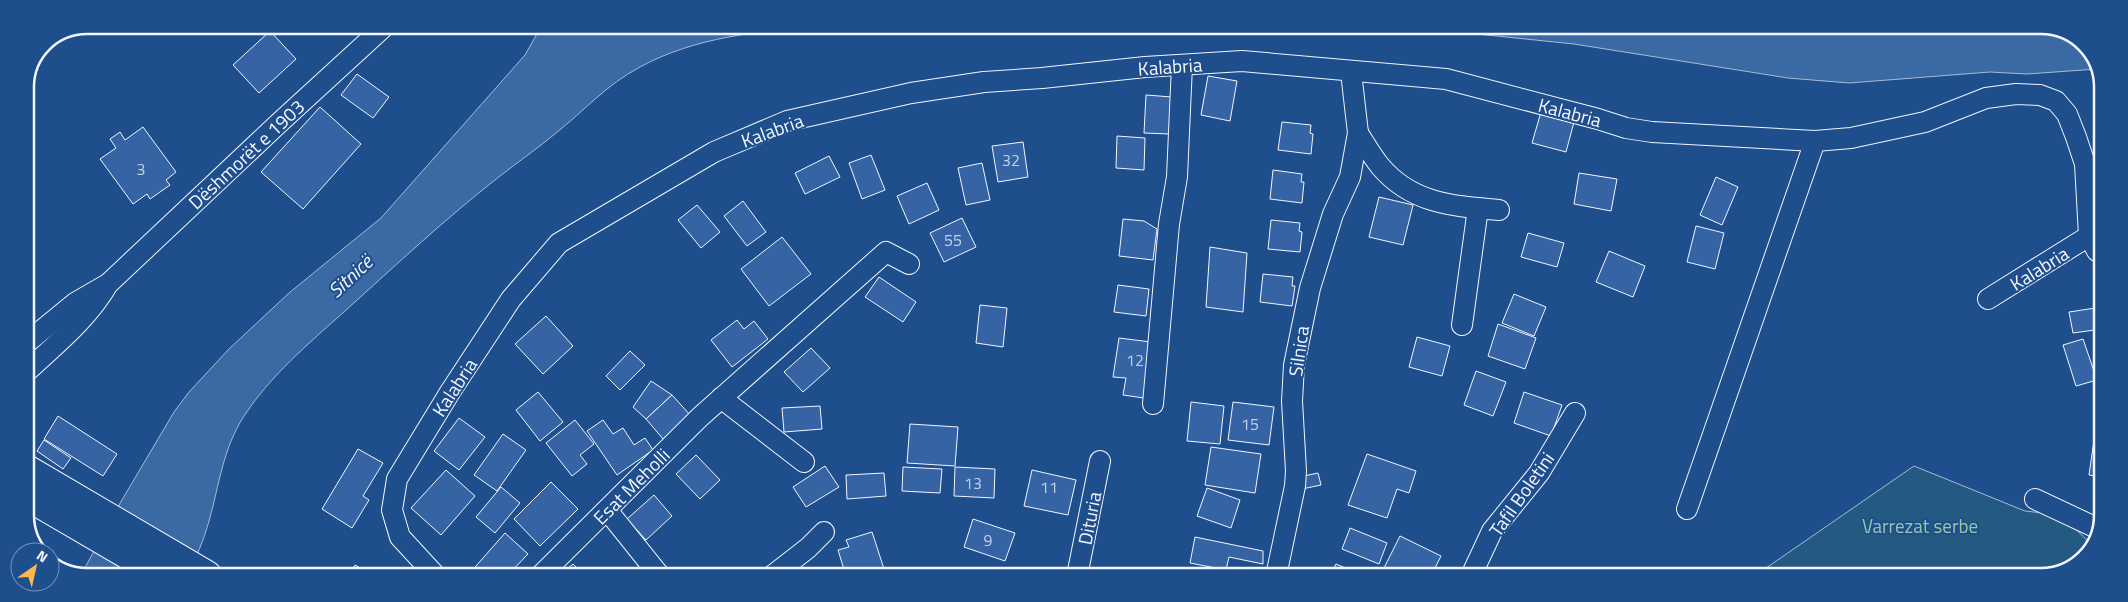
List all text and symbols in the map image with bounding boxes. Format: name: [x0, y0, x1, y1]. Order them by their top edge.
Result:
street label: Kalabria: [1137, 49, 1204, 83]
street label: Kalabria: [1535, 90, 1605, 134]
street label: Dëshmorët e 1903: [181, 92, 311, 216]
street label: Kalabria: [737, 105, 808, 155]
house number: 32: [1002, 148, 1020, 172]
house number: 3: [137, 157, 145, 181]
house number: 55: [944, 228, 962, 252]
street label: Kalabria: [2004, 238, 2074, 297]
water label: Sitnicë: [321, 246, 381, 305]
street label: Silnica: [1280, 323, 1316, 378]
house number: 12: [1126, 348, 1144, 372]
street label: Kalabria: [424, 352, 484, 422]
house number: 15: [1241, 412, 1259, 436]
street label: Esat Meholli: [586, 441, 676, 531]
street label: Tafil Boletini: [1481, 446, 1561, 542]
house number: 13: [964, 471, 982, 495]
house number: 11: [1040, 475, 1058, 499]
street label: Dituria: [1070, 489, 1108, 547]
park label: Varrezat serbe: [1862, 511, 1978, 540]
house number: 9: [984, 528, 993, 552]
north arrow: [10, 542, 60, 592]
text: N: [33, 544, 52, 567]

